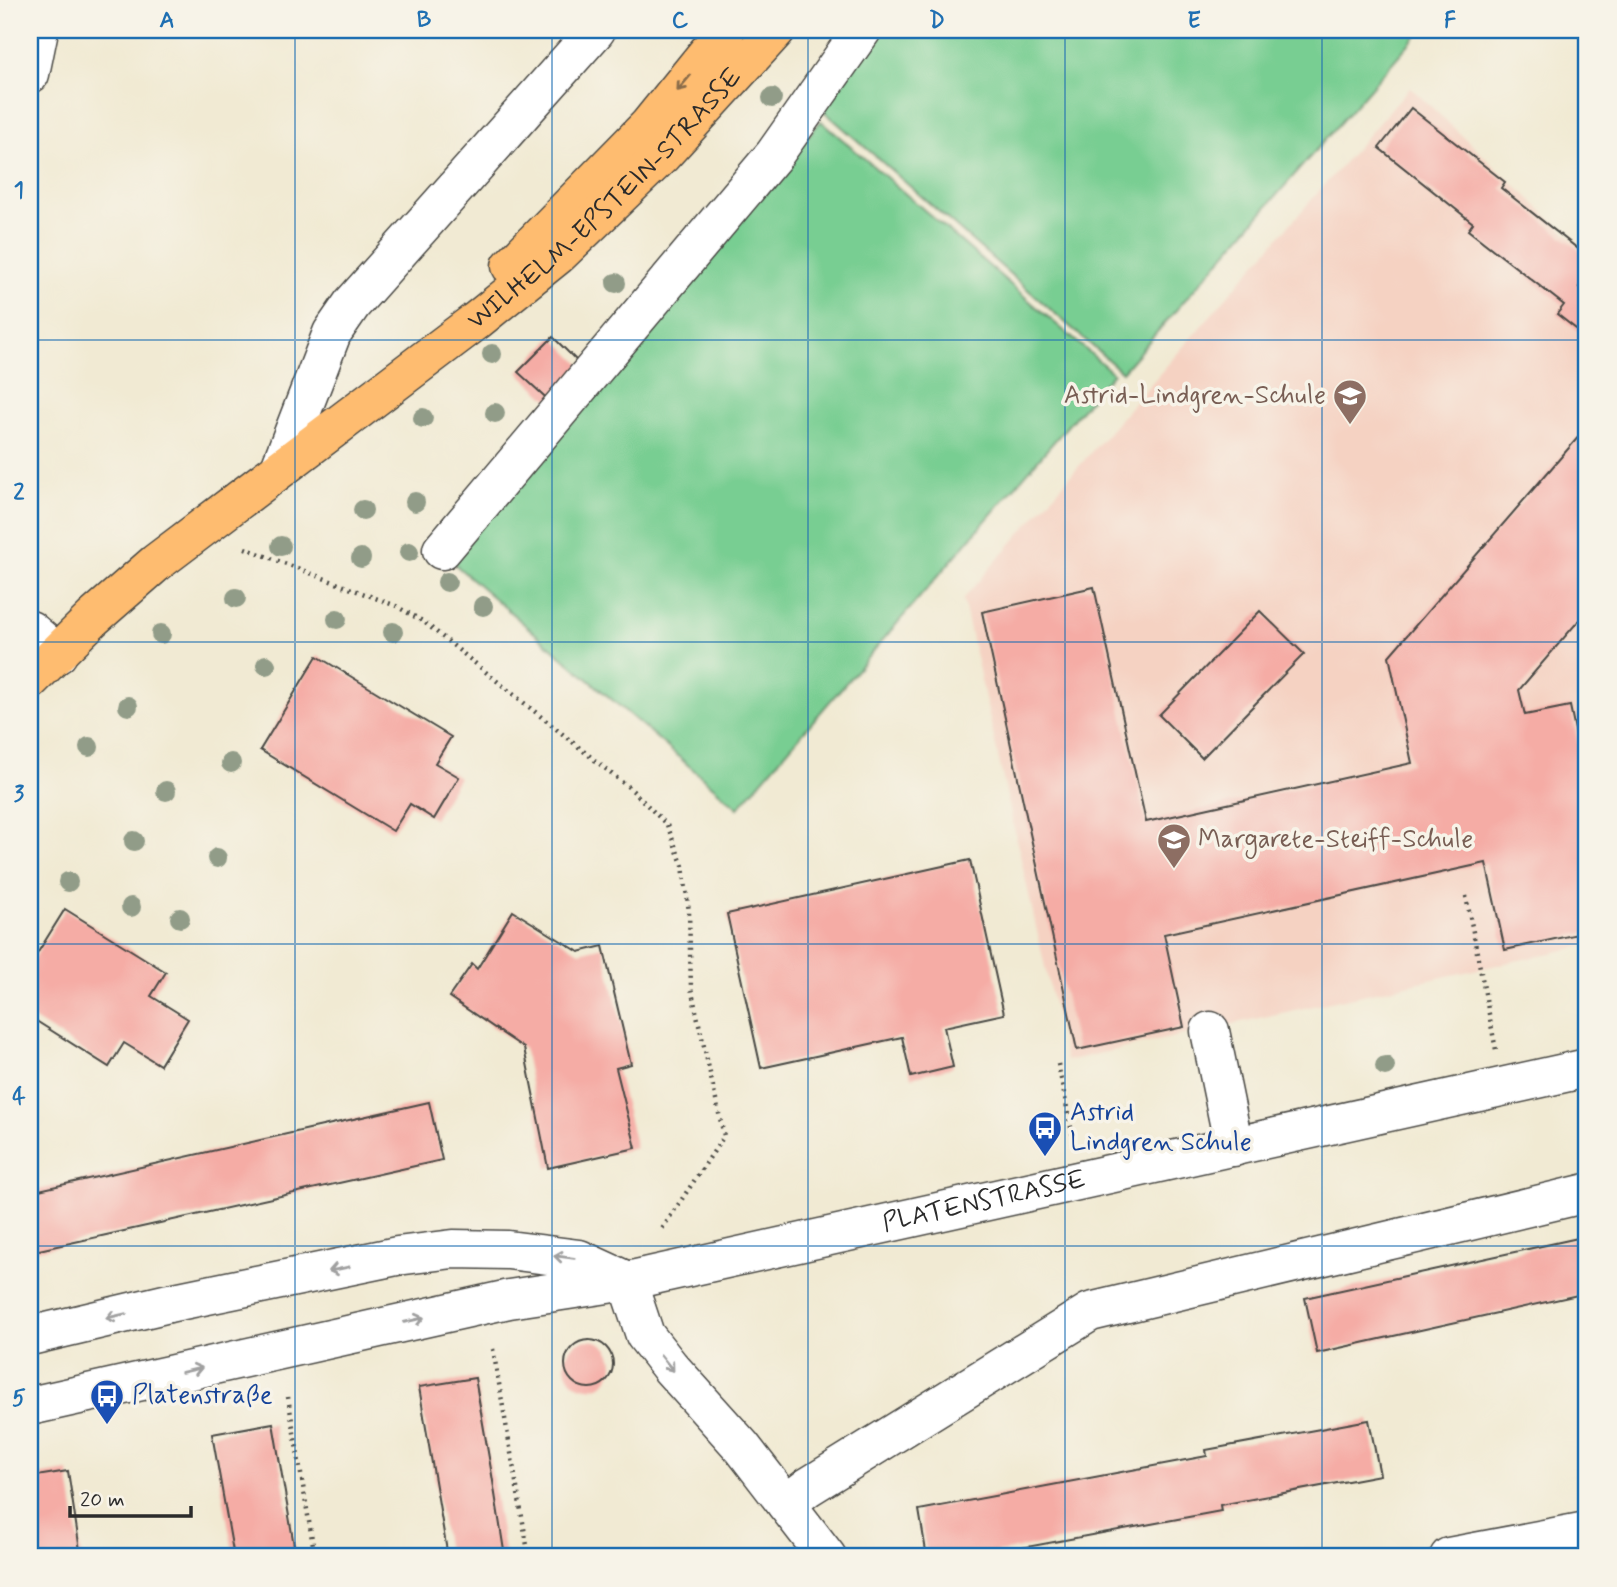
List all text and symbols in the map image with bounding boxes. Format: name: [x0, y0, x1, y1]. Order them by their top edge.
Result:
text: A: [159, 6, 175, 36]
text: B: [417, 6, 432, 36]
text: C: [672, 6, 689, 36]
text: D: [929, 6, 945, 36]
text: E: [1187, 6, 1201, 36]
text: F: [1444, 6, 1456, 36]
street label: WILHELM-EPSTEIN-STRASSE: [461, 61, 750, 338]
one-way arrow: [676, 74, 692, 92]
text: 1: [14, 176, 24, 206]
school or university icon: Astrid-Lindgren-Schule: [1331, 377, 1369, 426]
place label: Astrid-Lindgren-Schule: [1064, 379, 1326, 413]
text: 2: [13, 478, 25, 508]
text: 3: [14, 780, 25, 810]
school or university icon: Margarete-Steiff-Schule: [1155, 821, 1193, 870]
place label: Margarete-Steiff-Schule: [1198, 823, 1473, 859]
text: 4: [12, 1082, 26, 1112]
place label: Astrid Lindgren Schule: [1070, 1096, 1252, 1160]
bus stop icon: Astrid Lindgren Schule: [1026, 1109, 1064, 1158]
street label: PLATENSTRASSE: [879, 1163, 1089, 1241]
one-way arrow: [553, 1250, 576, 1263]
one-way arrow: [328, 1262, 351, 1276]
one-way arrow: [106, 1310, 128, 1323]
one-way arrow: [402, 1313, 425, 1326]
one-way arrow: [659, 1354, 675, 1372]
one-way arrow: [180, 1362, 203, 1376]
bus stop icon: Platenstraße: [88, 1377, 126, 1426]
place label: Platenstraße: [132, 1379, 273, 1413]
text: 5: [12, 1384, 26, 1414]
scale bar: [70, 1475, 191, 1519]
text: 20 m: [80, 1486, 125, 1514]

